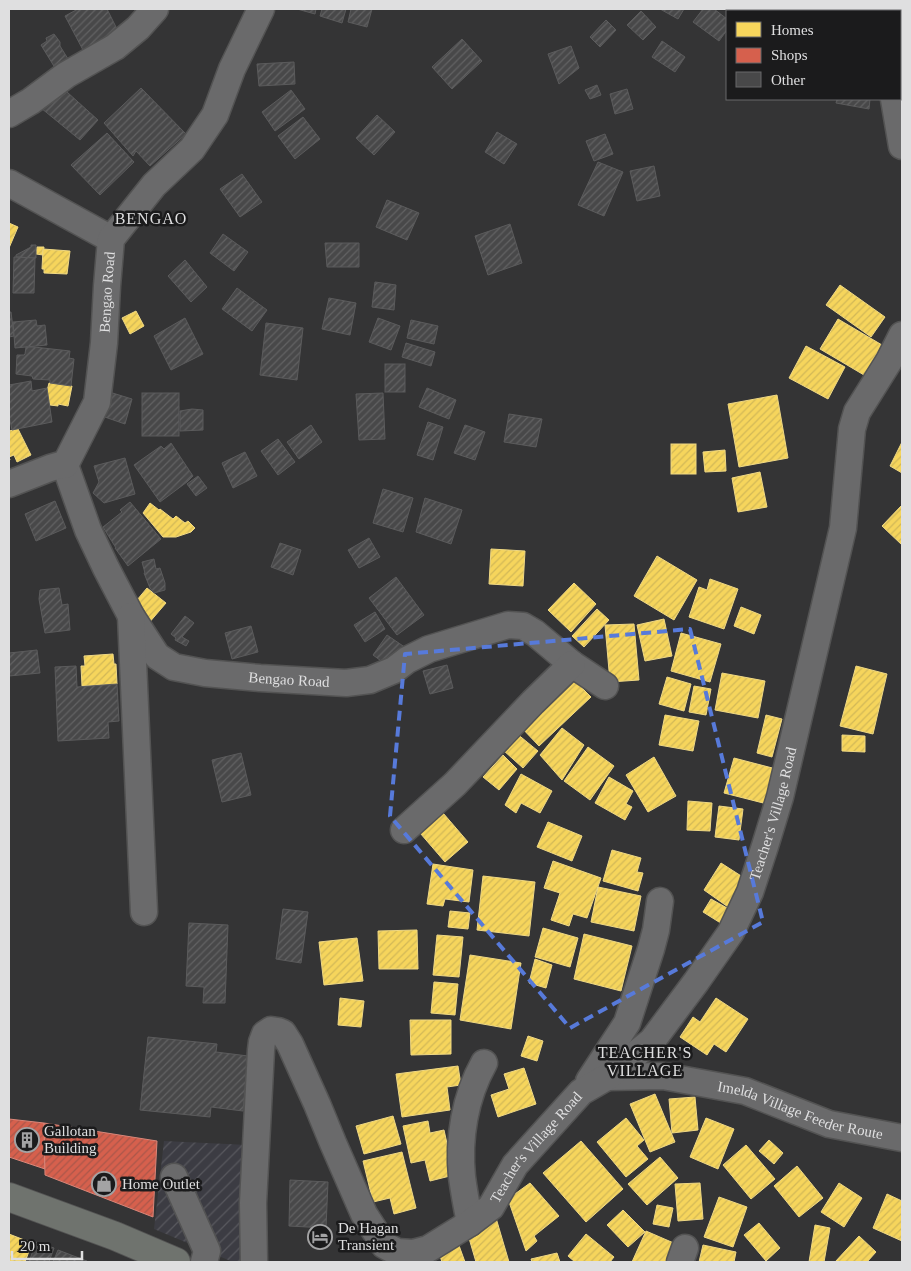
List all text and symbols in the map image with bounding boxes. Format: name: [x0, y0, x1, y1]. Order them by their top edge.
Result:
legend: [726, 10, 901, 100]
text: Homes: [771, 22, 814, 38]
text: Shops: [771, 47, 808, 63]
text: Other: [771, 72, 805, 88]
district label: BENGAO: [115, 210, 187, 227]
street label: Bengao Road: [97, 250, 118, 333]
street label: Bengao Road: [248, 669, 331, 690]
street label: Teacher's Village Road: [746, 745, 800, 882]
district label: TEACHER'S VILLAGE: [598, 1044, 692, 1079]
street label: Imelda Village Feeder Route: [716, 1078, 885, 1142]
street label: Teacher's Village Road: [487, 1088, 585, 1206]
place label: Gallotan Building: [44, 1123, 97, 1156]
building icon: Gallotan Building: [14, 1127, 40, 1153]
shop icon: Home Outlet: [91, 1171, 117, 1197]
place label: Home Outlet: [122, 1176, 201, 1192]
place label: De Hagan Transient: [338, 1220, 399, 1253]
hotel icon: De Hagan Transient: [307, 1224, 333, 1250]
scale bar: [12, 1228, 82, 1260]
text: 20 m: [20, 1238, 51, 1254]

